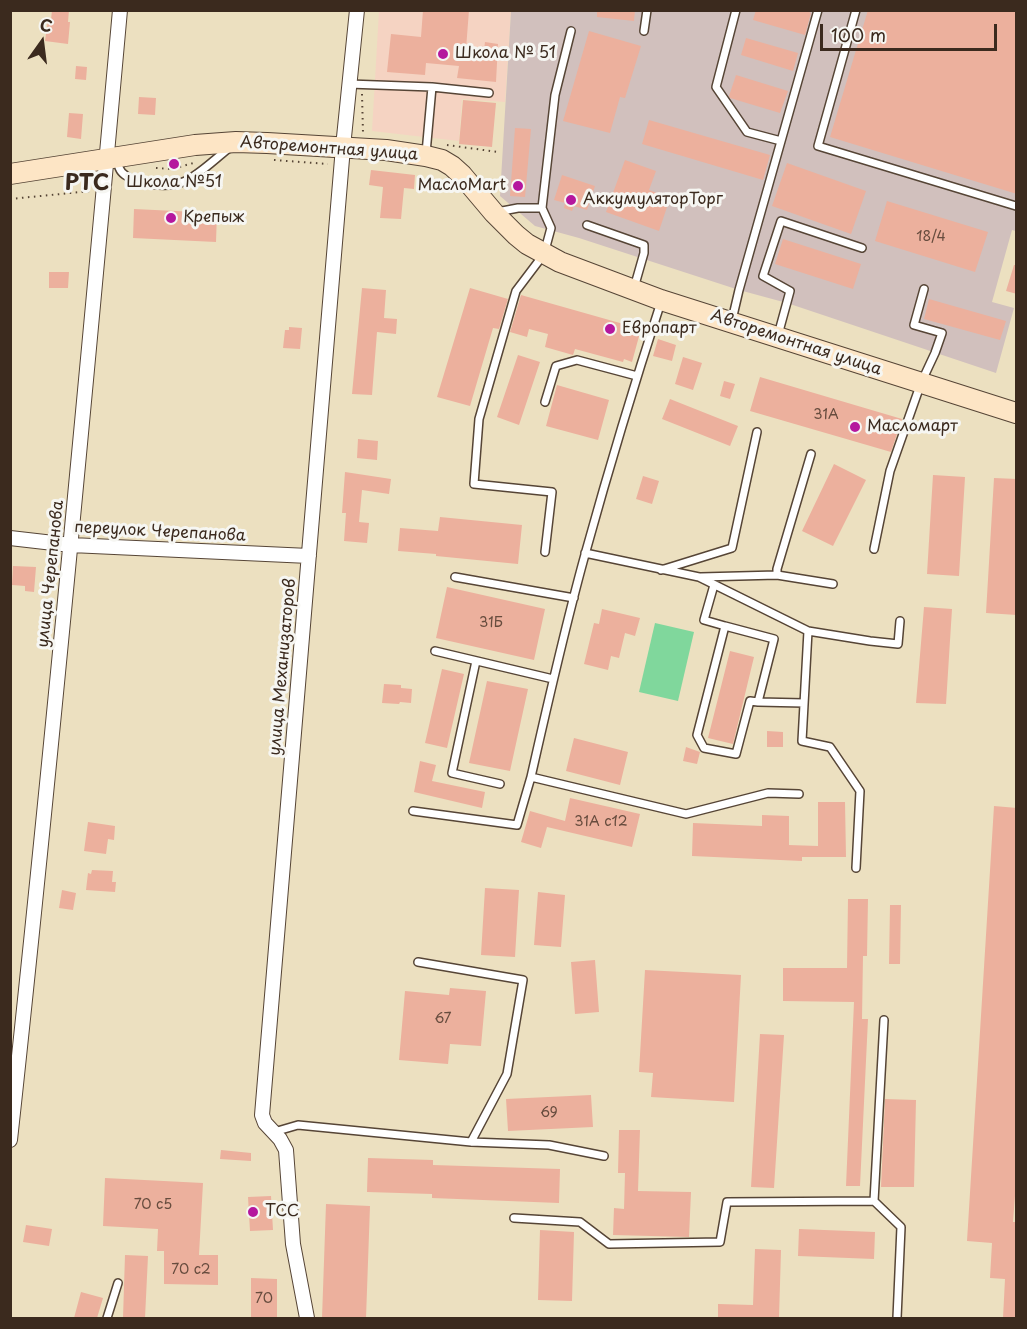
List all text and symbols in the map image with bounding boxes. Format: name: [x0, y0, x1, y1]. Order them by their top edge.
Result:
text: С: [38, 11, 55, 38]
north arrow: [12, 12, 72, 72]
scale bar: [823, 12, 1000, 50]
text: 100 m: [831, 21, 886, 48]
place label: Школа № 51: [455, 44, 556, 64]
marker: Школа № 51: [436, 47, 450, 61]
street label: Авторемонтная улица: [239, 133, 419, 165]
marker: Школа №51: [167, 157, 181, 171]
district label: РТС: [65, 171, 109, 197]
place label: Школа №51: [126, 173, 222, 193]
place label: МаслоMart: [417, 176, 506, 196]
marker: МаслоMart: [511, 179, 525, 193]
place label: АккумуляторТорг: [583, 190, 723, 210]
marker: АккумуляторТорг: [564, 193, 578, 207]
place label: Крепыж: [183, 208, 244, 228]
marker: Крепыж: [164, 211, 178, 225]
house number: 18/4: [916, 229, 946, 245]
street label: Авторемонтная улица: [708, 306, 884, 380]
place label: Европарт: [622, 319, 697, 339]
marker: Европарт: [603, 322, 617, 336]
house number: 31А: [813, 407, 839, 423]
place label: Масломарт: [867, 417, 958, 437]
marker: Масломарт: [848, 420, 862, 434]
street label: улица Черепанова: [34, 499, 68, 649]
street label: переулок Черепанова: [74, 518, 246, 546]
street label: улица Механизаторов: [266, 578, 300, 756]
house number: 31Б: [479, 615, 503, 631]
house number: 31А с12: [574, 814, 628, 830]
house number: 67: [434, 1011, 452, 1027]
house number: 69: [540, 1105, 558, 1121]
house number: 70 с5: [134, 1197, 172, 1213]
place label: ТСС: [265, 1202, 299, 1222]
marker: ТСС: [246, 1205, 260, 1219]
house number: 70 с2: [171, 1262, 211, 1278]
house number: 70: [255, 1291, 273, 1307]

